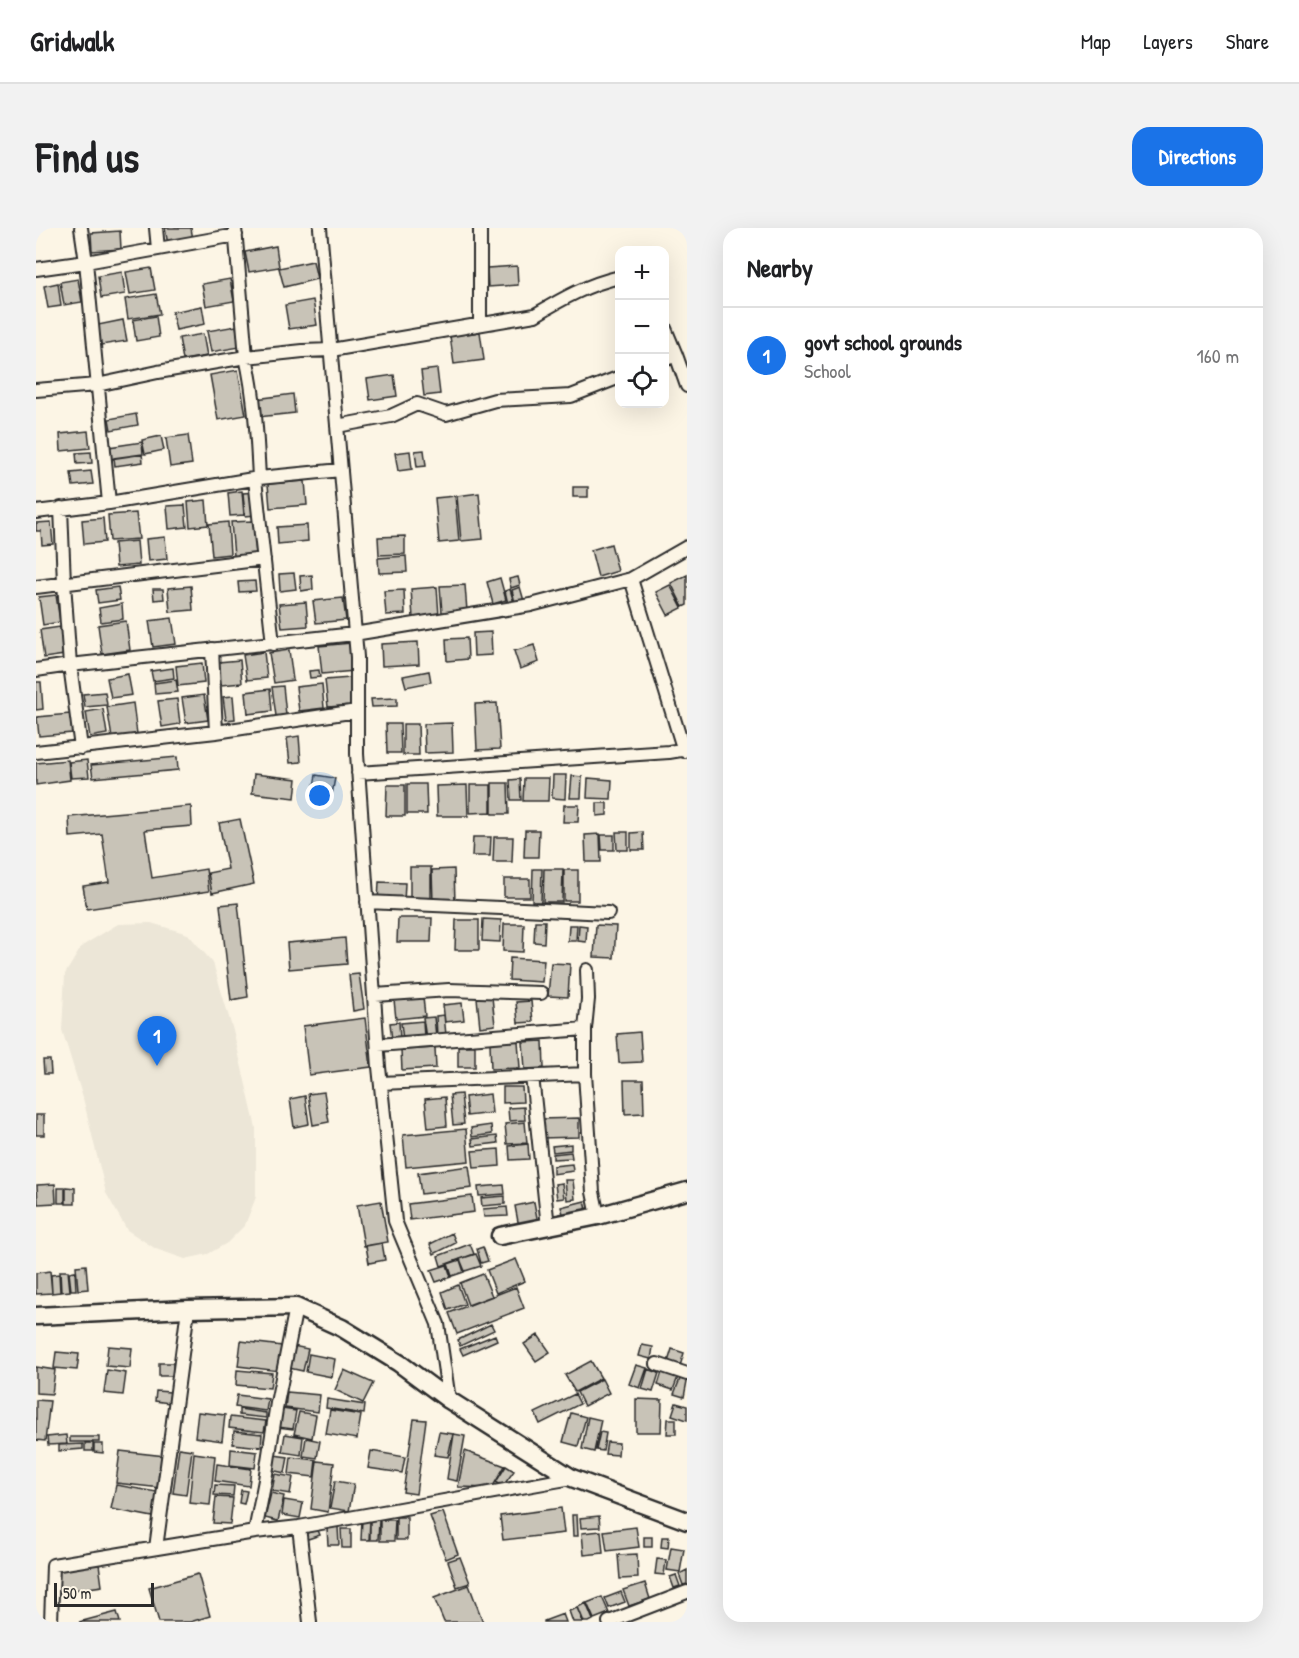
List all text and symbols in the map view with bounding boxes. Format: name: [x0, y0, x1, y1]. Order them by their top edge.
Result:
text: Gridwalk: [30, 22, 114, 60]
text: Map: [1081, 27, 1110, 56]
text: Layers: [1143, 27, 1193, 56]
text: Share: [1226, 27, 1269, 56]
button: Directions: [1132, 127, 1263, 186]
text: Find us: [36, 128, 139, 185]
map controls: [615, 246, 669, 408]
button: +: [615, 246, 669, 300]
text: Nearby: [747, 250, 813, 285]
button: −: [615, 300, 669, 354]
text: govt school grounds: [804, 327, 962, 357]
text: 1: [763, 342, 770, 369]
text: 160 m: [1197, 342, 1239, 369]
button: locate: [615, 354, 669, 408]
text: School: [804, 357, 851, 384]
your location: [305, 781, 334, 810]
pin: 1: [138, 1016, 176, 1066]
scale bar: [54, 1580, 154, 1608]
text: 50 m: [63, 1582, 92, 1604]

